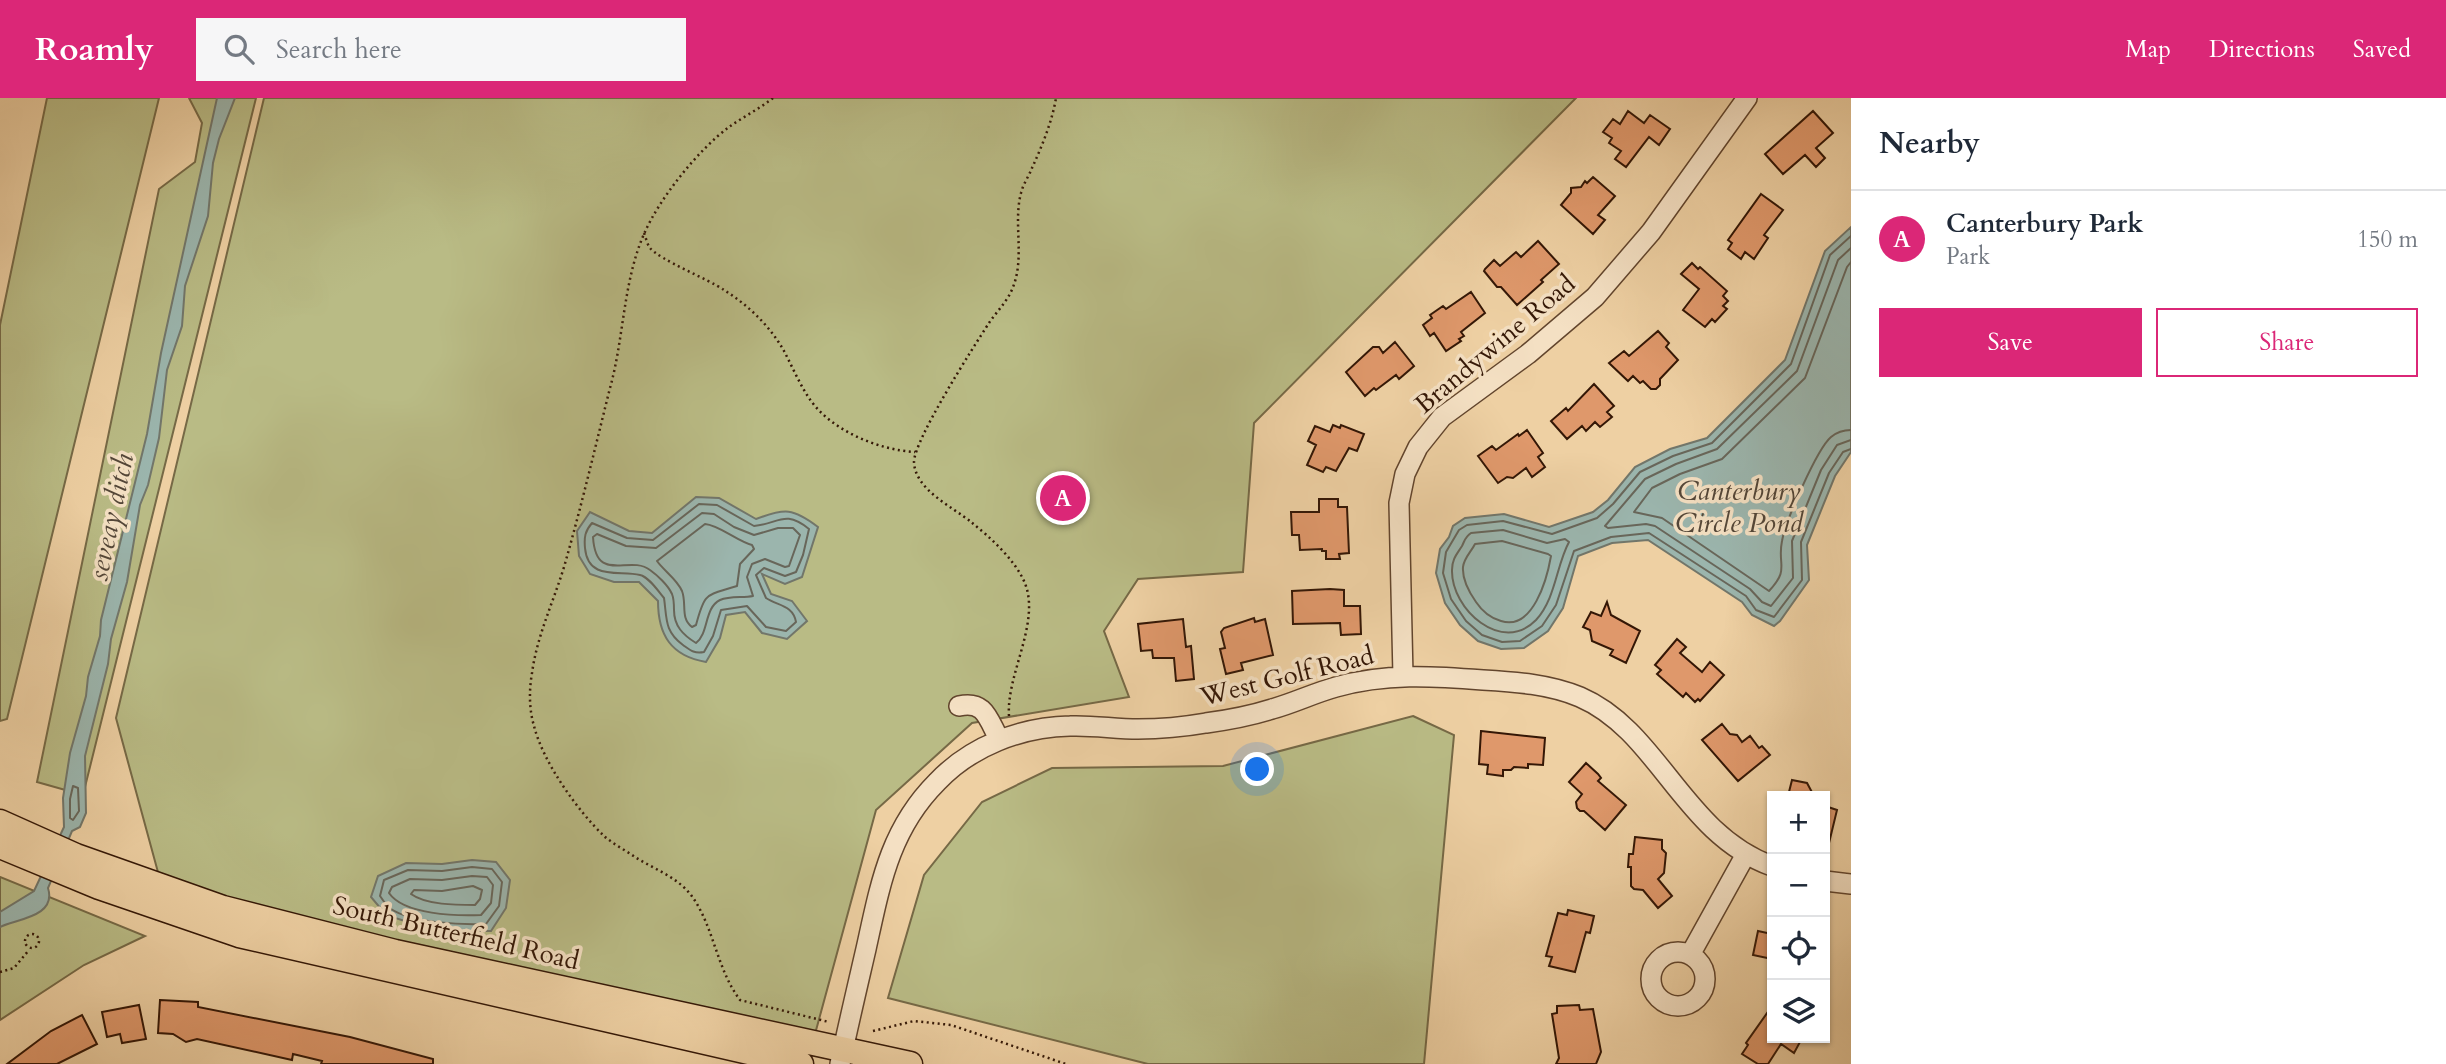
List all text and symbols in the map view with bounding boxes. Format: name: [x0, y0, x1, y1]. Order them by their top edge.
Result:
search box: [196, 18, 686, 81]
text: Roamly: [35, 27, 154, 72]
icon: search: [220, 30, 258, 68]
text: Search here: [276, 32, 402, 67]
text: Map: [2125, 33, 2171, 66]
text: Directions: [2209, 33, 2315, 66]
text: Saved: [2353, 33, 2411, 66]
text: Nearby: [1879, 123, 1980, 164]
text: Canterbury Park: [1946, 206, 2143, 241]
text: A: [1893, 224, 1911, 255]
text: 150 m: [2357, 224, 2418, 255]
text: Park: [1946, 241, 1990, 272]
street label: Brandywine Road: [1407, 266, 1583, 422]
button: Save: [1879, 308, 2142, 377]
button: Share: [2156, 308, 2418, 377]
water label: seveay ditch: [79, 449, 143, 584]
pin: A: [1040, 472, 1086, 524]
water label: Canterbury Circle Pond: [1675, 472, 1804, 542]
street label: West Golf Road: [1196, 637, 1378, 715]
your location: [1240, 752, 1274, 786]
map controls: [1767, 791, 1830, 1043]
button: +: [1767, 791, 1830, 854]
button: −: [1767, 854, 1830, 917]
street label: South Butterfield Road: [330, 888, 583, 978]
button: locate: [1767, 917, 1830, 980]
button: layers: [1767, 980, 1830, 1043]

